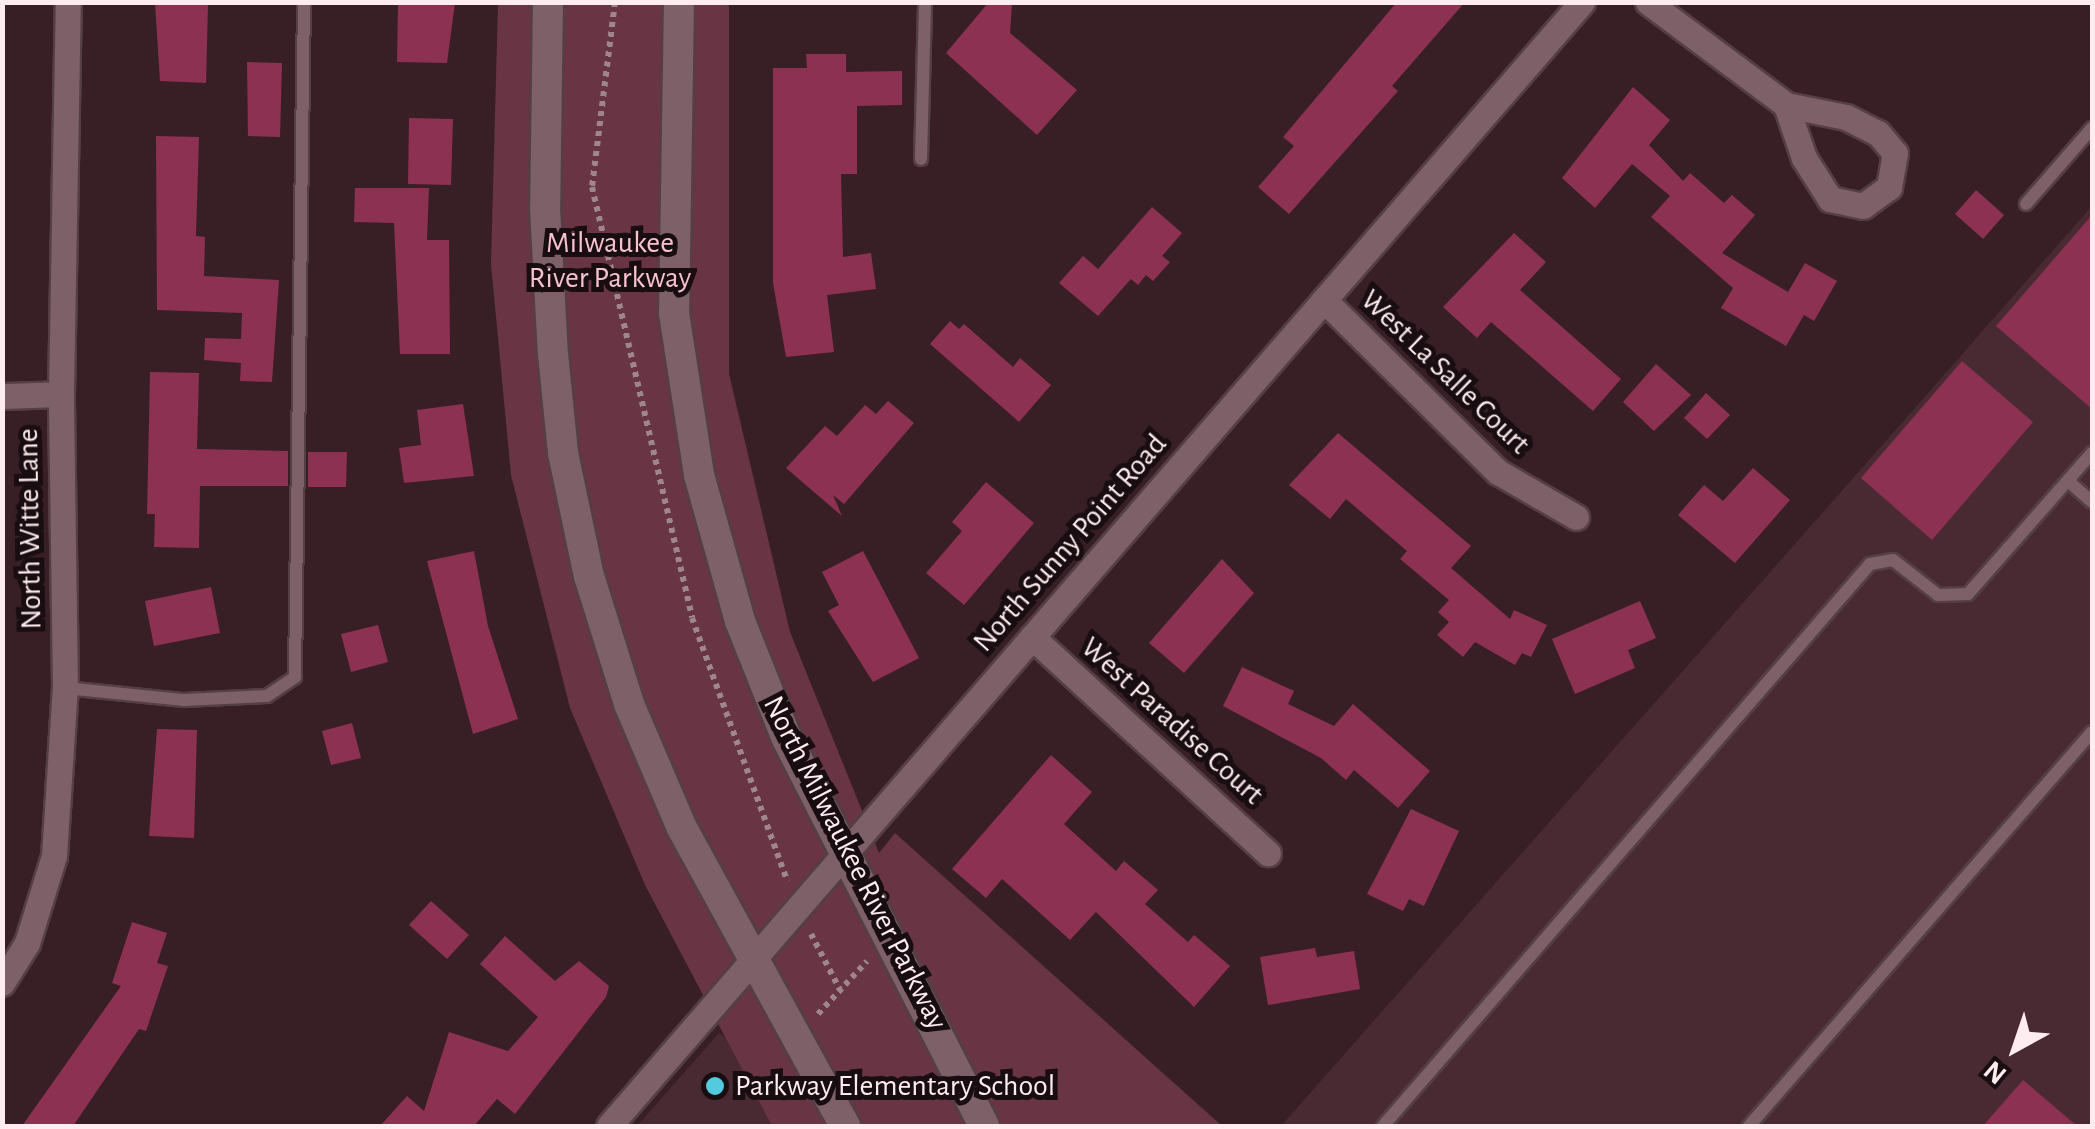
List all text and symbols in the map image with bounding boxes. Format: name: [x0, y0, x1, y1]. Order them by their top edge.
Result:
park label: Milwaukee River Parkway: [529, 225, 691, 296]
street label: West La Salle Court: [1353, 282, 1537, 462]
street label: North Sunny Point Road: [966, 427, 1174, 659]
street label: North Witte Lane: [10, 428, 50, 630]
street label: West Paradise Court: [1073, 630, 1271, 812]
street label: North Milwaukee River Parkway: [755, 690, 955, 1036]
north arrow: [1965, 999, 2065, 1099]
text: N: [1979, 1055, 2012, 1089]
place label: Parkway Elementary School: [735, 1068, 1055, 1104]
marker: Parkway Elementary School: [704, 1075, 726, 1097]

